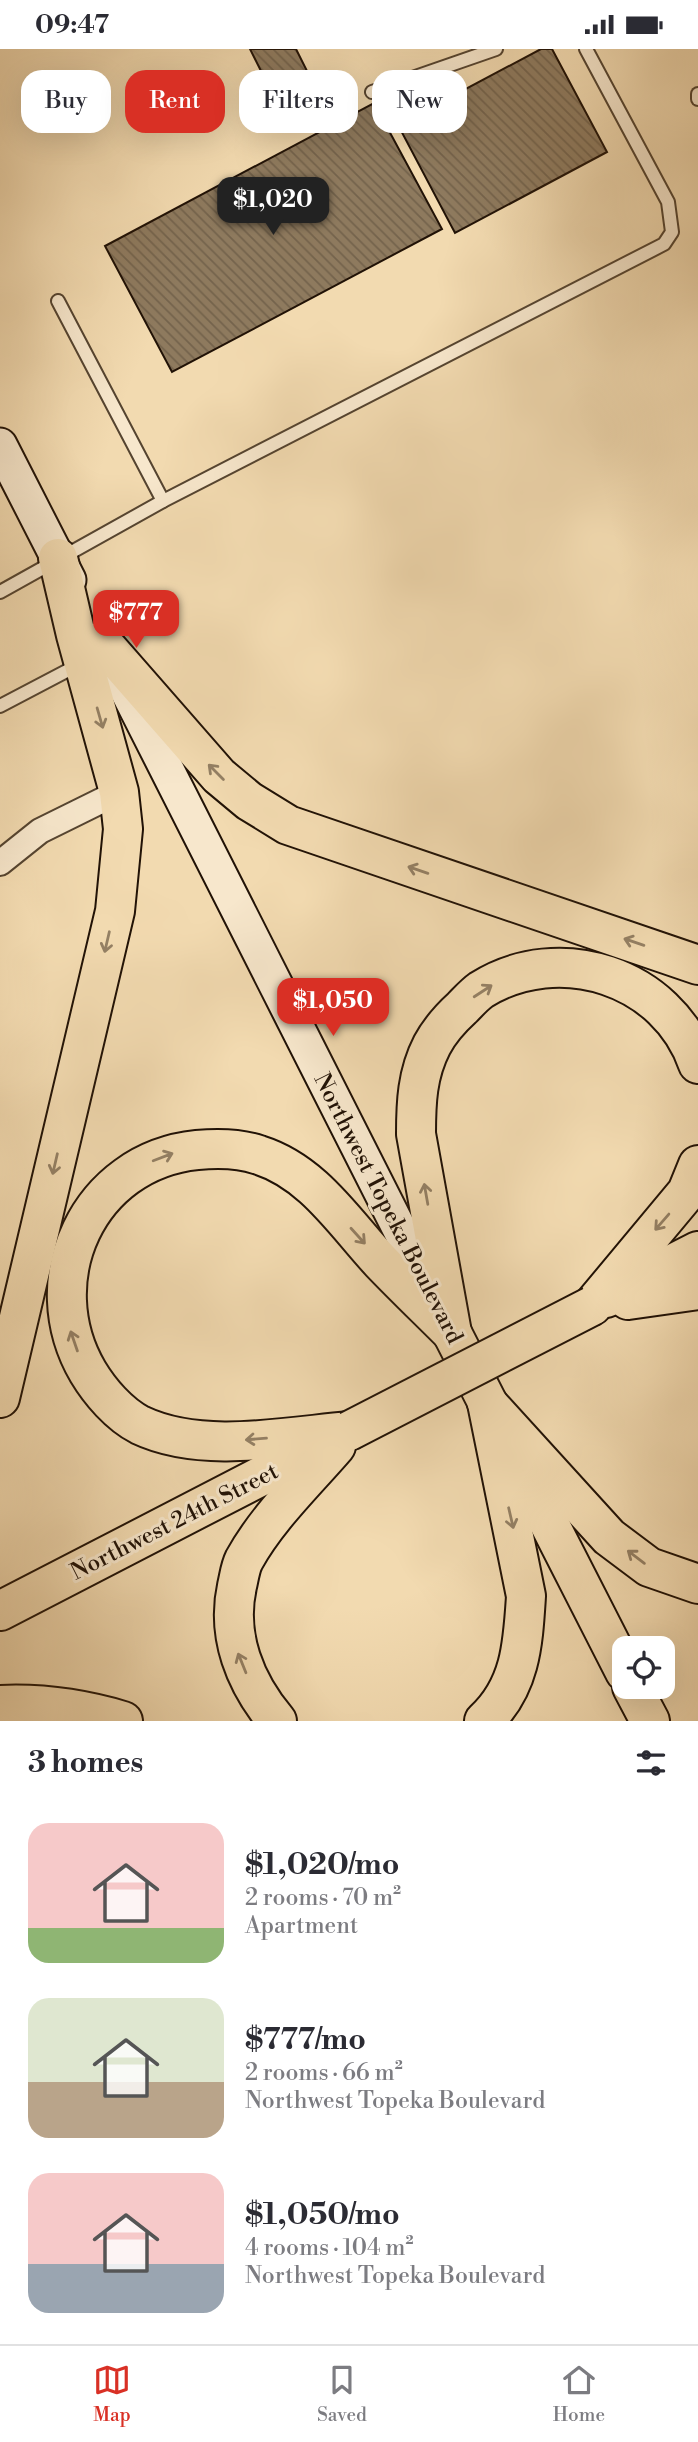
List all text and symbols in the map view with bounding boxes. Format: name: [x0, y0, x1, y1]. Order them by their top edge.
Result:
text: 09:47: [35, 9, 109, 41]
chip: Buy: [21, 70, 111, 133]
chip: Rent: [125, 70, 225, 133]
chip: Filters: [239, 70, 358, 133]
chip: New: [372, 70, 467, 133]
pin: $1,020: [216, 177, 330, 237]
text: $1,020: [233, 186, 313, 214]
pin: $777: [95, 591, 177, 650]
text: $777: [109, 599, 163, 627]
one-way arrow: [95, 707, 108, 729]
one-way arrow: [207, 764, 224, 781]
one-way arrow: [407, 863, 429, 875]
one-way arrow: [100, 930, 113, 953]
one-way arrow: [623, 935, 645, 948]
pin: $1,050: [276, 979, 390, 1038]
one-way arrow: [473, 983, 492, 998]
text: $1,050: [293, 987, 373, 1015]
street label: Northwest Topeka Boulevard: [307, 1068, 469, 1349]
one-way arrow: [152, 1150, 174, 1163]
one-way arrow: [48, 1152, 61, 1174]
one-way arrow: [419, 1183, 432, 1206]
one-way arrow: [654, 1213, 670, 1231]
one-way arrow: [350, 1227, 366, 1245]
one-way arrow: [67, 1331, 79, 1353]
one-way arrow: [246, 1433, 268, 1446]
street label: Northwest 24th Street: [66, 1457, 283, 1586]
one-way arrow: [505, 1506, 518, 1529]
one-way arrow: [627, 1550, 646, 1564]
map controls: [612, 1636, 675, 1699]
button: locate: [612, 1636, 675, 1699]
one-way arrow: [235, 1652, 248, 1674]
text: 3 homes: [28, 1744, 143, 1782]
icon: filters: [632, 1744, 670, 1782]
text: $1,020/mo: [245, 1846, 400, 1884]
icon: home: [84, 1851, 168, 1935]
text: 2 rooms · 70 m²: [245, 1884, 401, 1912]
text: Apartment: [245, 1912, 358, 1940]
text: $777/mo: [245, 2021, 366, 2059]
icon: home: [84, 2026, 168, 2110]
text: 2 rooms · 66 m²: [245, 2059, 403, 2087]
text: Northwest Topeka Boulevard: [245, 2087, 545, 2115]
text: $1,050/mo: [245, 2196, 400, 2234]
icon: home: [84, 2201, 168, 2285]
text: 4 rooms · 104 m²: [245, 2234, 414, 2262]
text: Northwest Topeka Boulevard: [245, 2262, 545, 2290]
tab: Map: [93, 2361, 131, 2427]
tab: Saved: [317, 2361, 367, 2427]
tab: Home: [553, 2361, 605, 2427]

